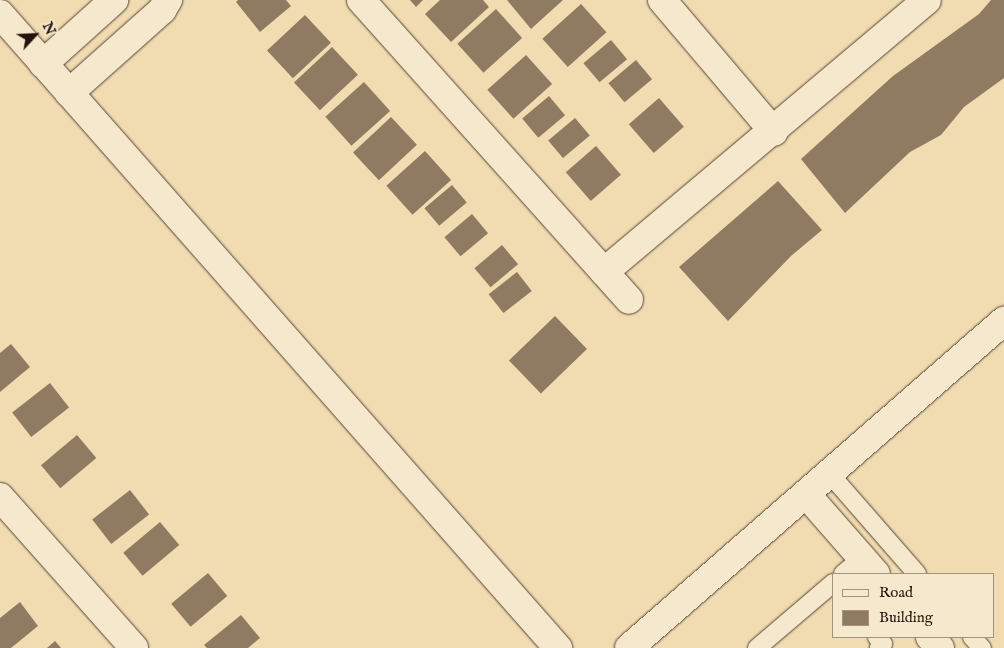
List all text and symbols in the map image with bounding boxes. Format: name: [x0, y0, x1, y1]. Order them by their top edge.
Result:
north arrow: [10, 10, 60, 60]
text: N: [38, 19, 59, 38]
legend: [832, 573, 994, 638]
text: Road: [879, 583, 913, 602]
text: Building: [879, 608, 933, 627]

